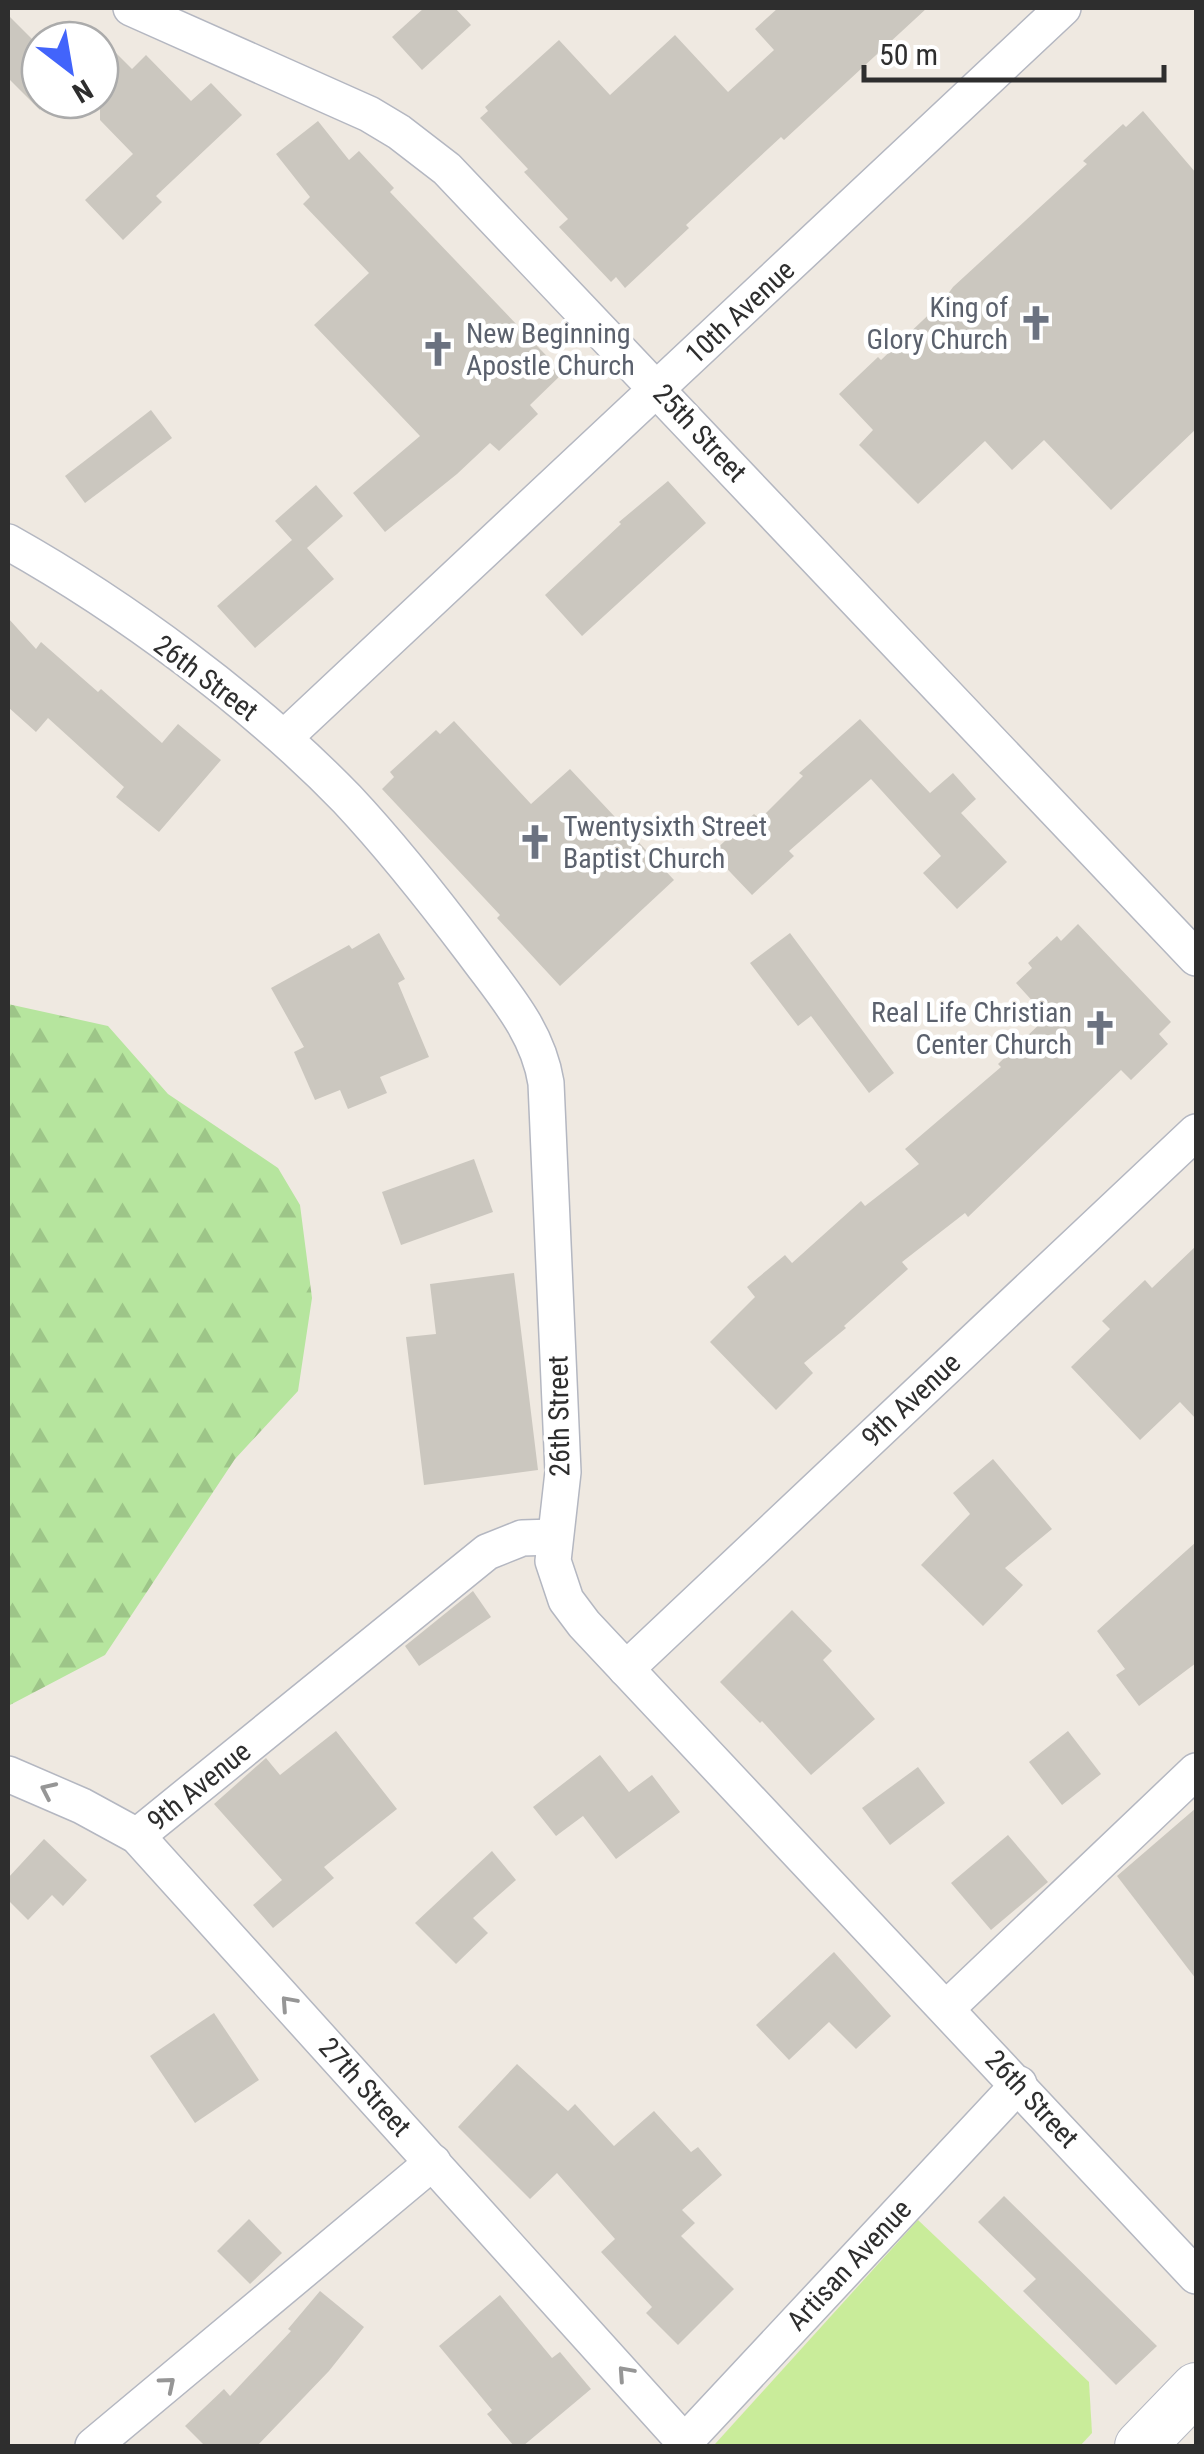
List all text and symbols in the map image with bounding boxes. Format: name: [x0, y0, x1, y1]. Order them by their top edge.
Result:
north arrow: [20, 20, 120, 120]
scale bar: [864, 20, 1164, 82]
text: 50 m: [879, 37, 938, 72]
text: N: [67, 72, 98, 110]
street label: 10th Avenue: [679, 253, 801, 371]
place label: King of Glory Church: [866, 291, 1008, 356]
church icon: King of Glory Church: [1017, 304, 1055, 342]
place label: New Beginning Apostle Church: [466, 317, 635, 382]
church icon: New Beginning Apostle Church: [419, 330, 457, 368]
street label: 25th Street: [647, 377, 753, 489]
street label: 26th Street: [148, 628, 264, 728]
place label: Twentysixth Street Baptist Church: [563, 810, 767, 875]
church icon: Twentysixth Street Baptist Church: [516, 823, 554, 861]
place label: Real Life Christian Center Church: [871, 996, 1072, 1061]
church icon: Real Life Christian Center Church: [1081, 1009, 1119, 1047]
street label: 9th Avenue: [855, 1346, 967, 1454]
street label: 26th Street: [541, 1355, 577, 1477]
street label: 9th Avenue: [141, 1735, 257, 1837]
one-way arrow: [40, 1783, 58, 1803]
one-way arrow: [282, 1996, 300, 2015]
street label: 27th Street: [312, 2031, 418, 2143]
street label: 26th Street: [979, 2043, 1085, 2155]
street label: Artisan Avenue: [780, 2193, 918, 2337]
one-way arrow: [618, 2366, 636, 2385]
one-way arrow: [157, 2378, 175, 2396]

